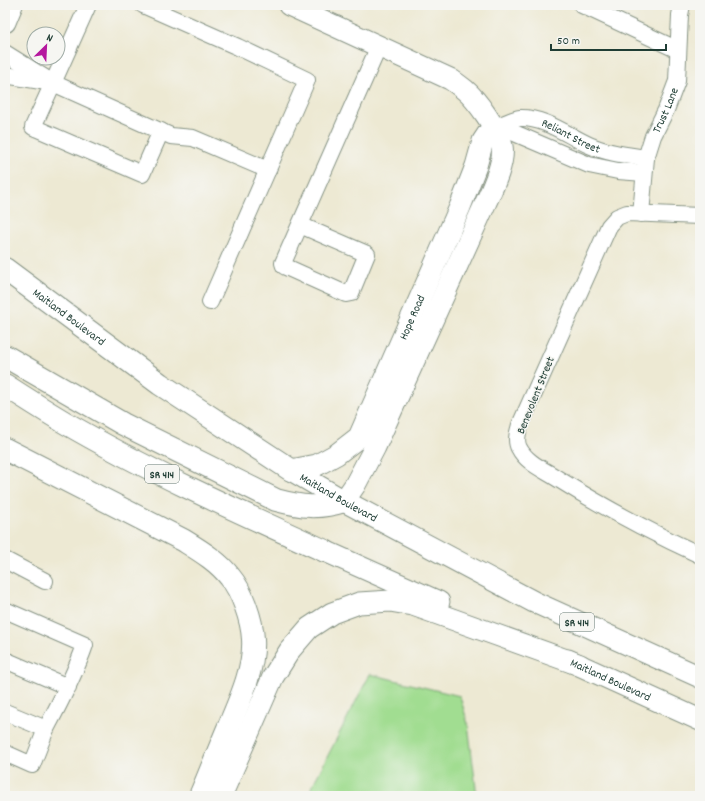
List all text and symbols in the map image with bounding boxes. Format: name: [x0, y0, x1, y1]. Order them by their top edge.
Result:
north arrow: [26, 26, 66, 66]
scale bar: [551, 26, 666, 52]
text: N: [44, 30, 56, 47]
text: 50 m: [557, 33, 580, 50]
street label: Trust Lane: [649, 85, 684, 136]
street label: Reliant Street: [539, 115, 603, 159]
street label: Maitland Boulevard: [28, 285, 108, 351]
street label: Hope Road: [396, 293, 430, 343]
street label: Benevolent Street: [513, 354, 560, 437]
road number: SR 414: [145, 465, 179, 483]
street label: Maitland Boulevard: [296, 470, 380, 527]
road number: SR 414: [560, 613, 594, 631]
street label: Maitland Boulevard: [567, 655, 653, 707]

